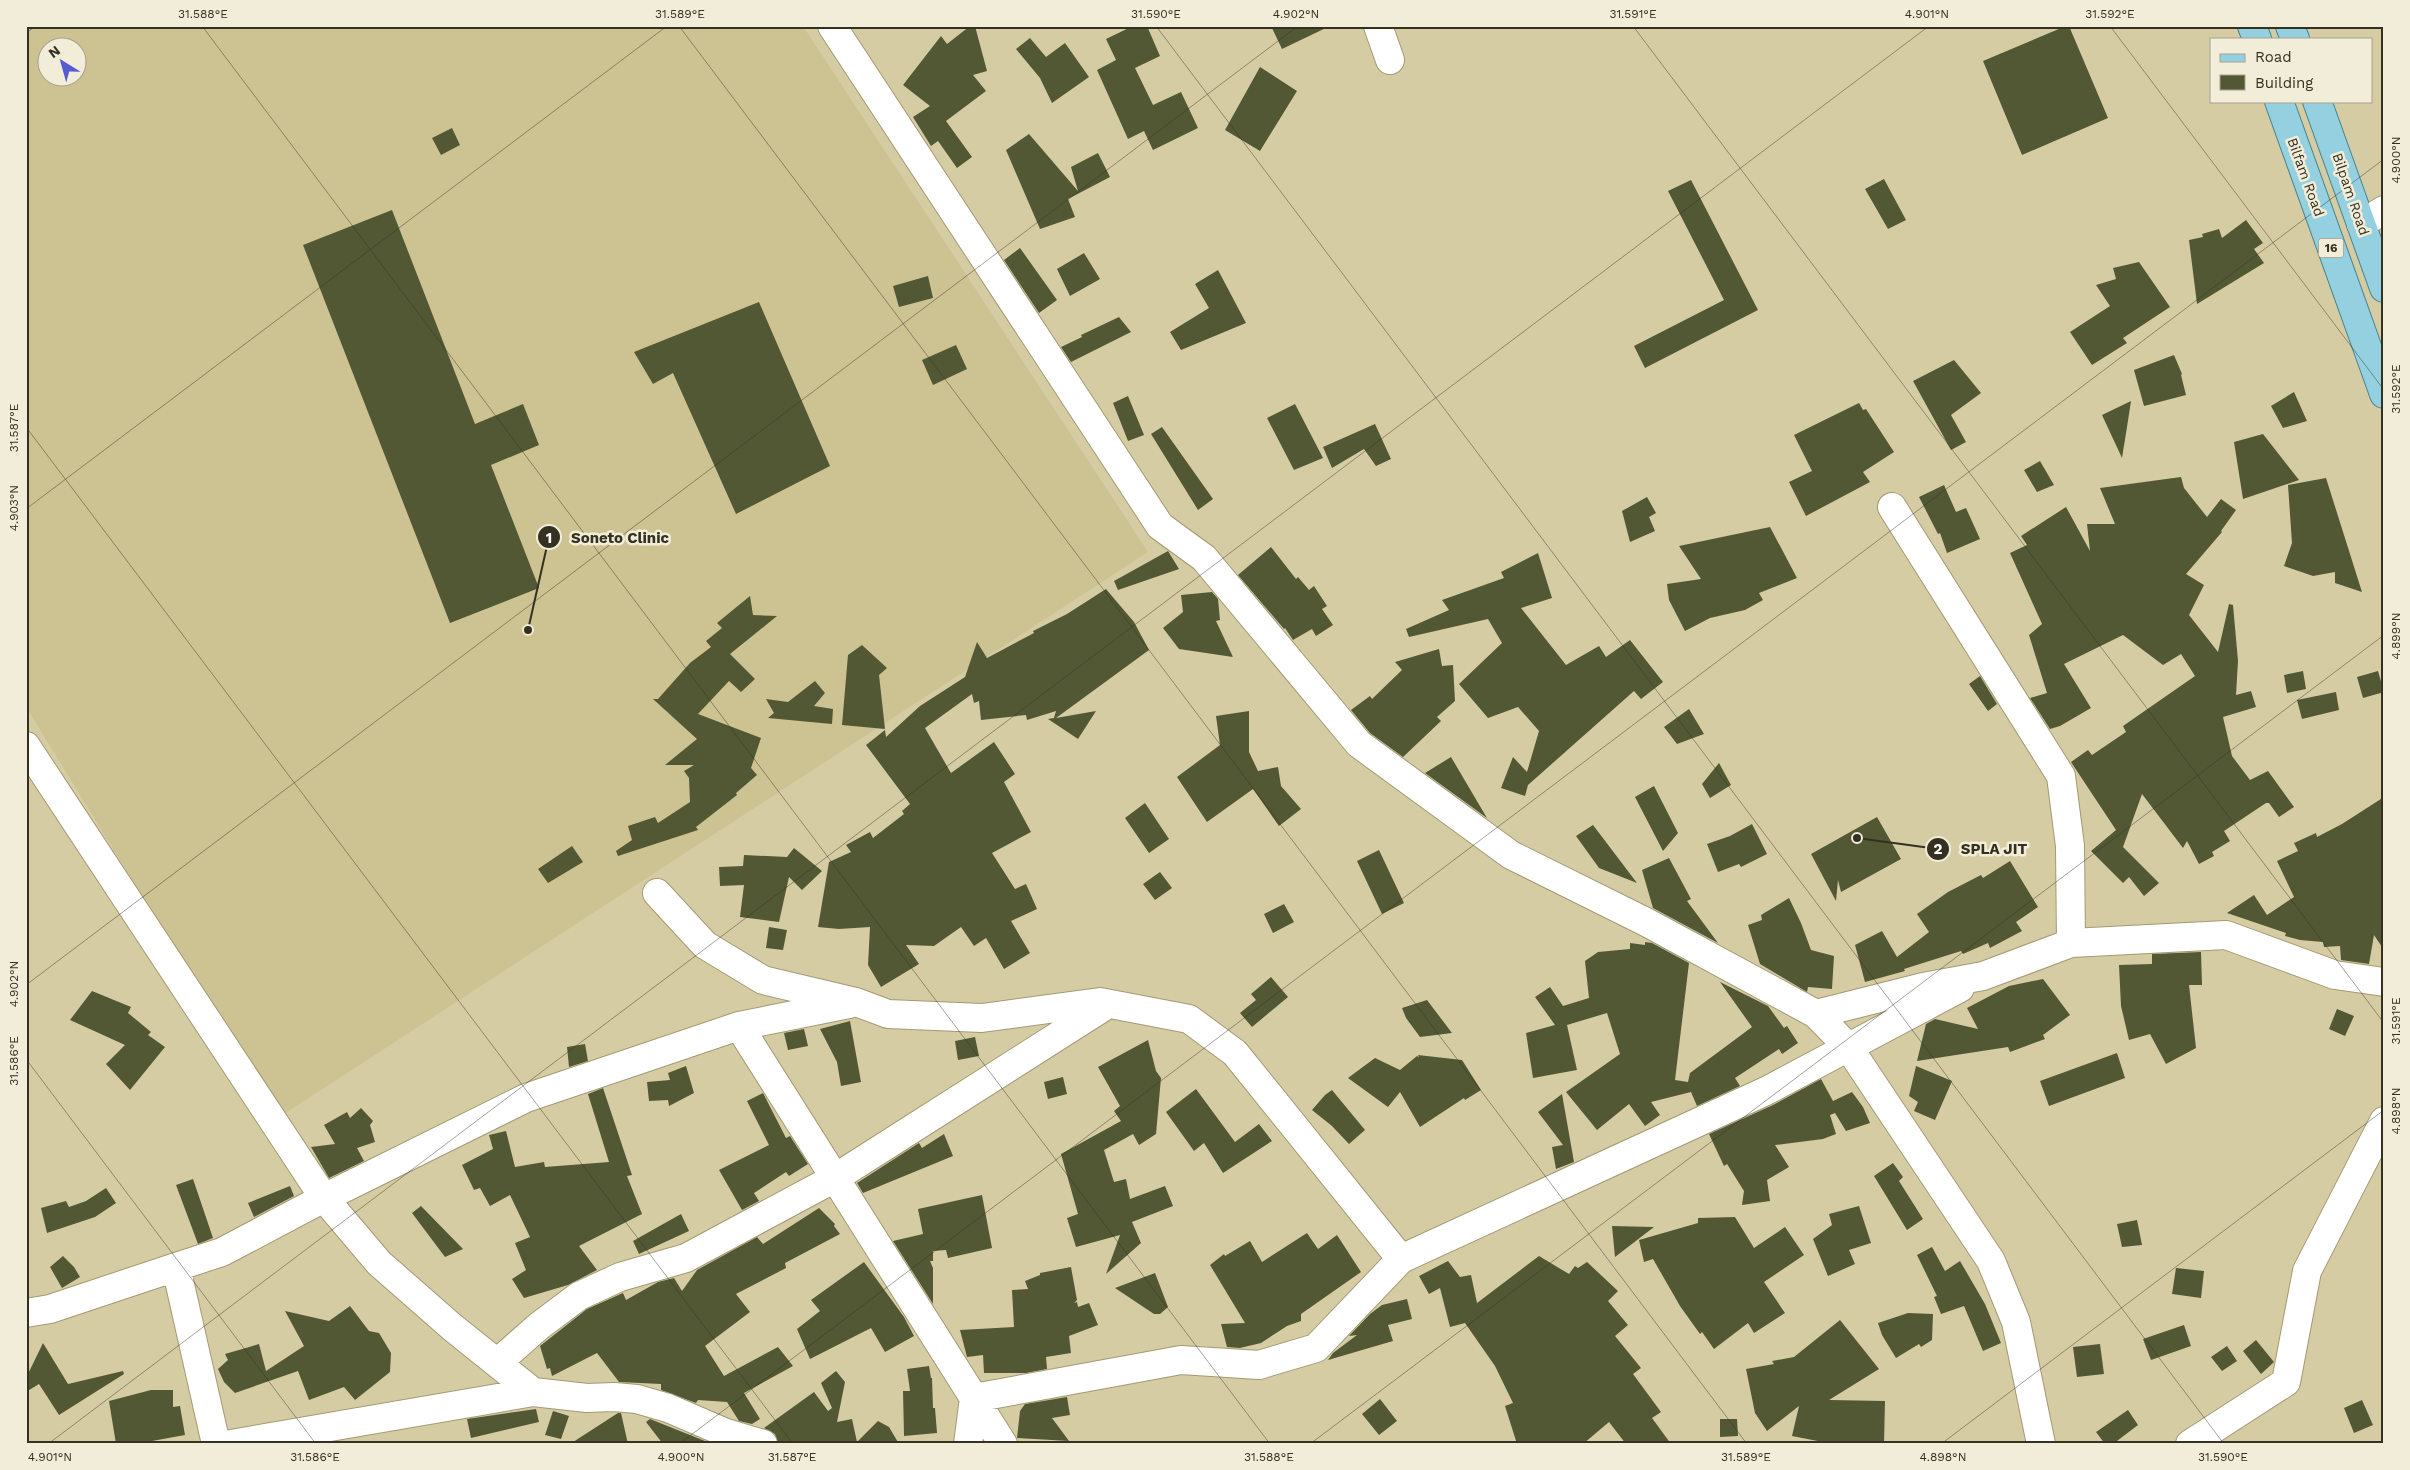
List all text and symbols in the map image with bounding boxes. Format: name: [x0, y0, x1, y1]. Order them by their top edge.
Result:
text: 31.588°E: [178, 7, 228, 21]
text: 31.589°E: [655, 7, 705, 21]
text: 31.590°E: [1131, 7, 1181, 21]
text: 4.902°N: [1273, 7, 1319, 21]
text: 31.591°E: [1609, 7, 1657, 21]
text: 4.901°N: [1905, 7, 1949, 21]
text: 31.592°E: [2085, 7, 2135, 21]
north arrow: [38, 38, 88, 88]
legend: [2210, 38, 2372, 102]
text: N: [45, 42, 63, 61]
text: Road: [2255, 48, 2292, 66]
text: Building: [2255, 74, 2313, 92]
street label: Bilfam Road: [2284, 136, 2328, 218]
text: 4.900°N: [2389, 136, 2403, 184]
street label: Bilpam Road: [2329, 151, 2373, 237]
road number: 16: [2318, 238, 2344, 258]
text: 31.592°E: [2389, 364, 2403, 414]
text: 31.587°E: [7, 403, 21, 452]
text: 4.903°N: [7, 485, 21, 531]
callout: Soneto Clinic: [536, 522, 679, 552]
text: 1: [546, 529, 552, 547]
text: Soneto Clinic: [571, 529, 670, 547]
text: 4.899°N: [2389, 613, 2403, 659]
callout: SPLA JIT: [1926, 834, 2038, 864]
text: 2: [1934, 840, 1943, 858]
text: SPLA JIT: [1961, 840, 2027, 858]
text: 4.902°N: [7, 961, 21, 1007]
text: 31.591°E: [2389, 997, 2403, 1045]
text: 31.586°E: [7, 1036, 21, 1086]
text: 4.898°N: [2389, 1088, 2403, 1134]
text: 4.901°N: [28, 1450, 72, 1464]
text: 31.586°E: [290, 1450, 340, 1464]
text: 4.900°N: [657, 1450, 705, 1464]
text: 31.587°E: [768, 1450, 817, 1464]
text: 31.588°E: [1244, 1450, 1294, 1464]
text: 31.589°E: [1721, 1450, 1771, 1464]
text: 4.898°N: [1920, 1450, 1966, 1464]
text: 31.590°E: [2198, 1450, 2248, 1464]

